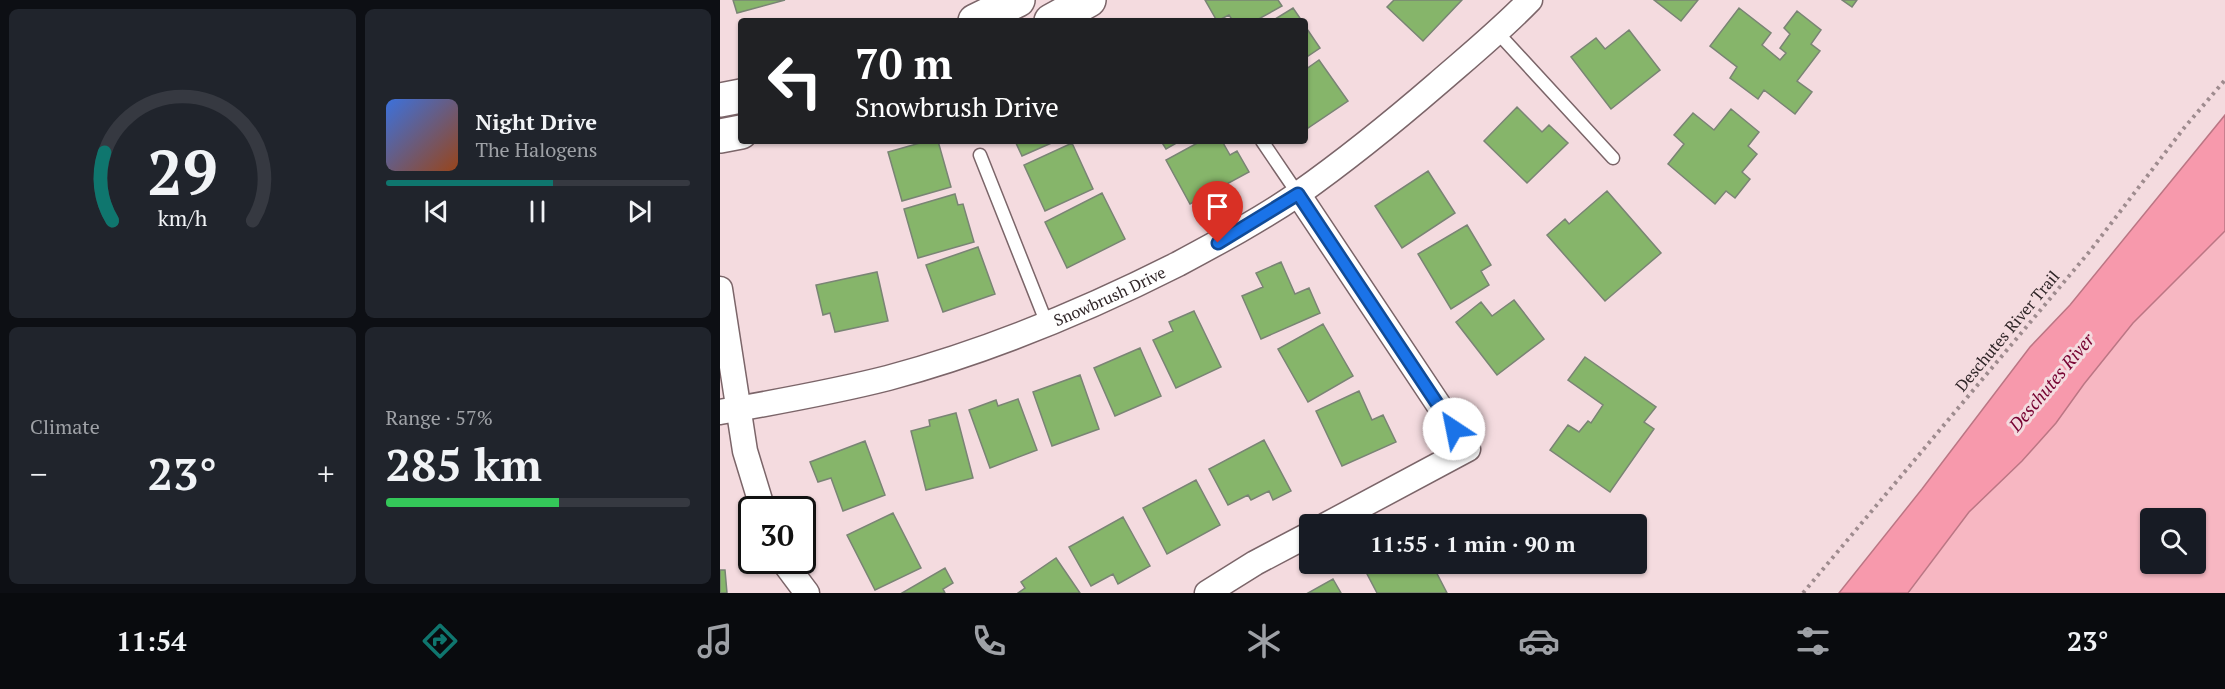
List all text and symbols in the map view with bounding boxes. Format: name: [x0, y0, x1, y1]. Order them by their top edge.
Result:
text: 70 m: [855, 35, 953, 91]
icon: left: [756, 42, 834, 120]
text: Snowbrush Drive: [855, 89, 1059, 125]
text: Night Drive: [476, 107, 597, 136]
text: 29: [147, 130, 218, 213]
text: The Halogens: [476, 136, 597, 163]
pin: [1192, 181, 1243, 243]
icon: arrive: [1201, 190, 1234, 223]
icon: previous: [420, 195, 453, 228]
icon: pause: [521, 195, 554, 228]
icon: next: [623, 195, 656, 228]
text: km/h: [157, 204, 207, 232]
street label: Snowbrush Drive: [1050, 261, 1169, 331]
street label: Deschutes River Trail: [1951, 267, 2063, 395]
water label: Deschutes River: [2004, 329, 2098, 435]
position arrow: [1422, 397, 1486, 461]
text: Range · 57%: [386, 404, 493, 431]
text: Climate: [30, 413, 100, 440]
text: 285 km: [386, 434, 542, 494]
text: 23°: [148, 443, 217, 503]
text: −: [30, 452, 48, 495]
text: +: [317, 452, 335, 495]
speed limit sign: 30: [738, 496, 816, 574]
map controls: [2140, 508, 2206, 574]
button: search: [2140, 508, 2206, 574]
text: 11:55 · 1 min · 90 m: [1370, 529, 1576, 558]
icon: directions: [419, 620, 461, 662]
icon: music: [694, 620, 736, 662]
icon: phone: [968, 620, 1010, 662]
icon: climate: [1243, 620, 1285, 662]
icon: car: [1518, 620, 1560, 662]
icon: filters: [1792, 620, 1834, 662]
text: 11:54: [116, 623, 187, 659]
text: 23°: [2067, 623, 2109, 659]

